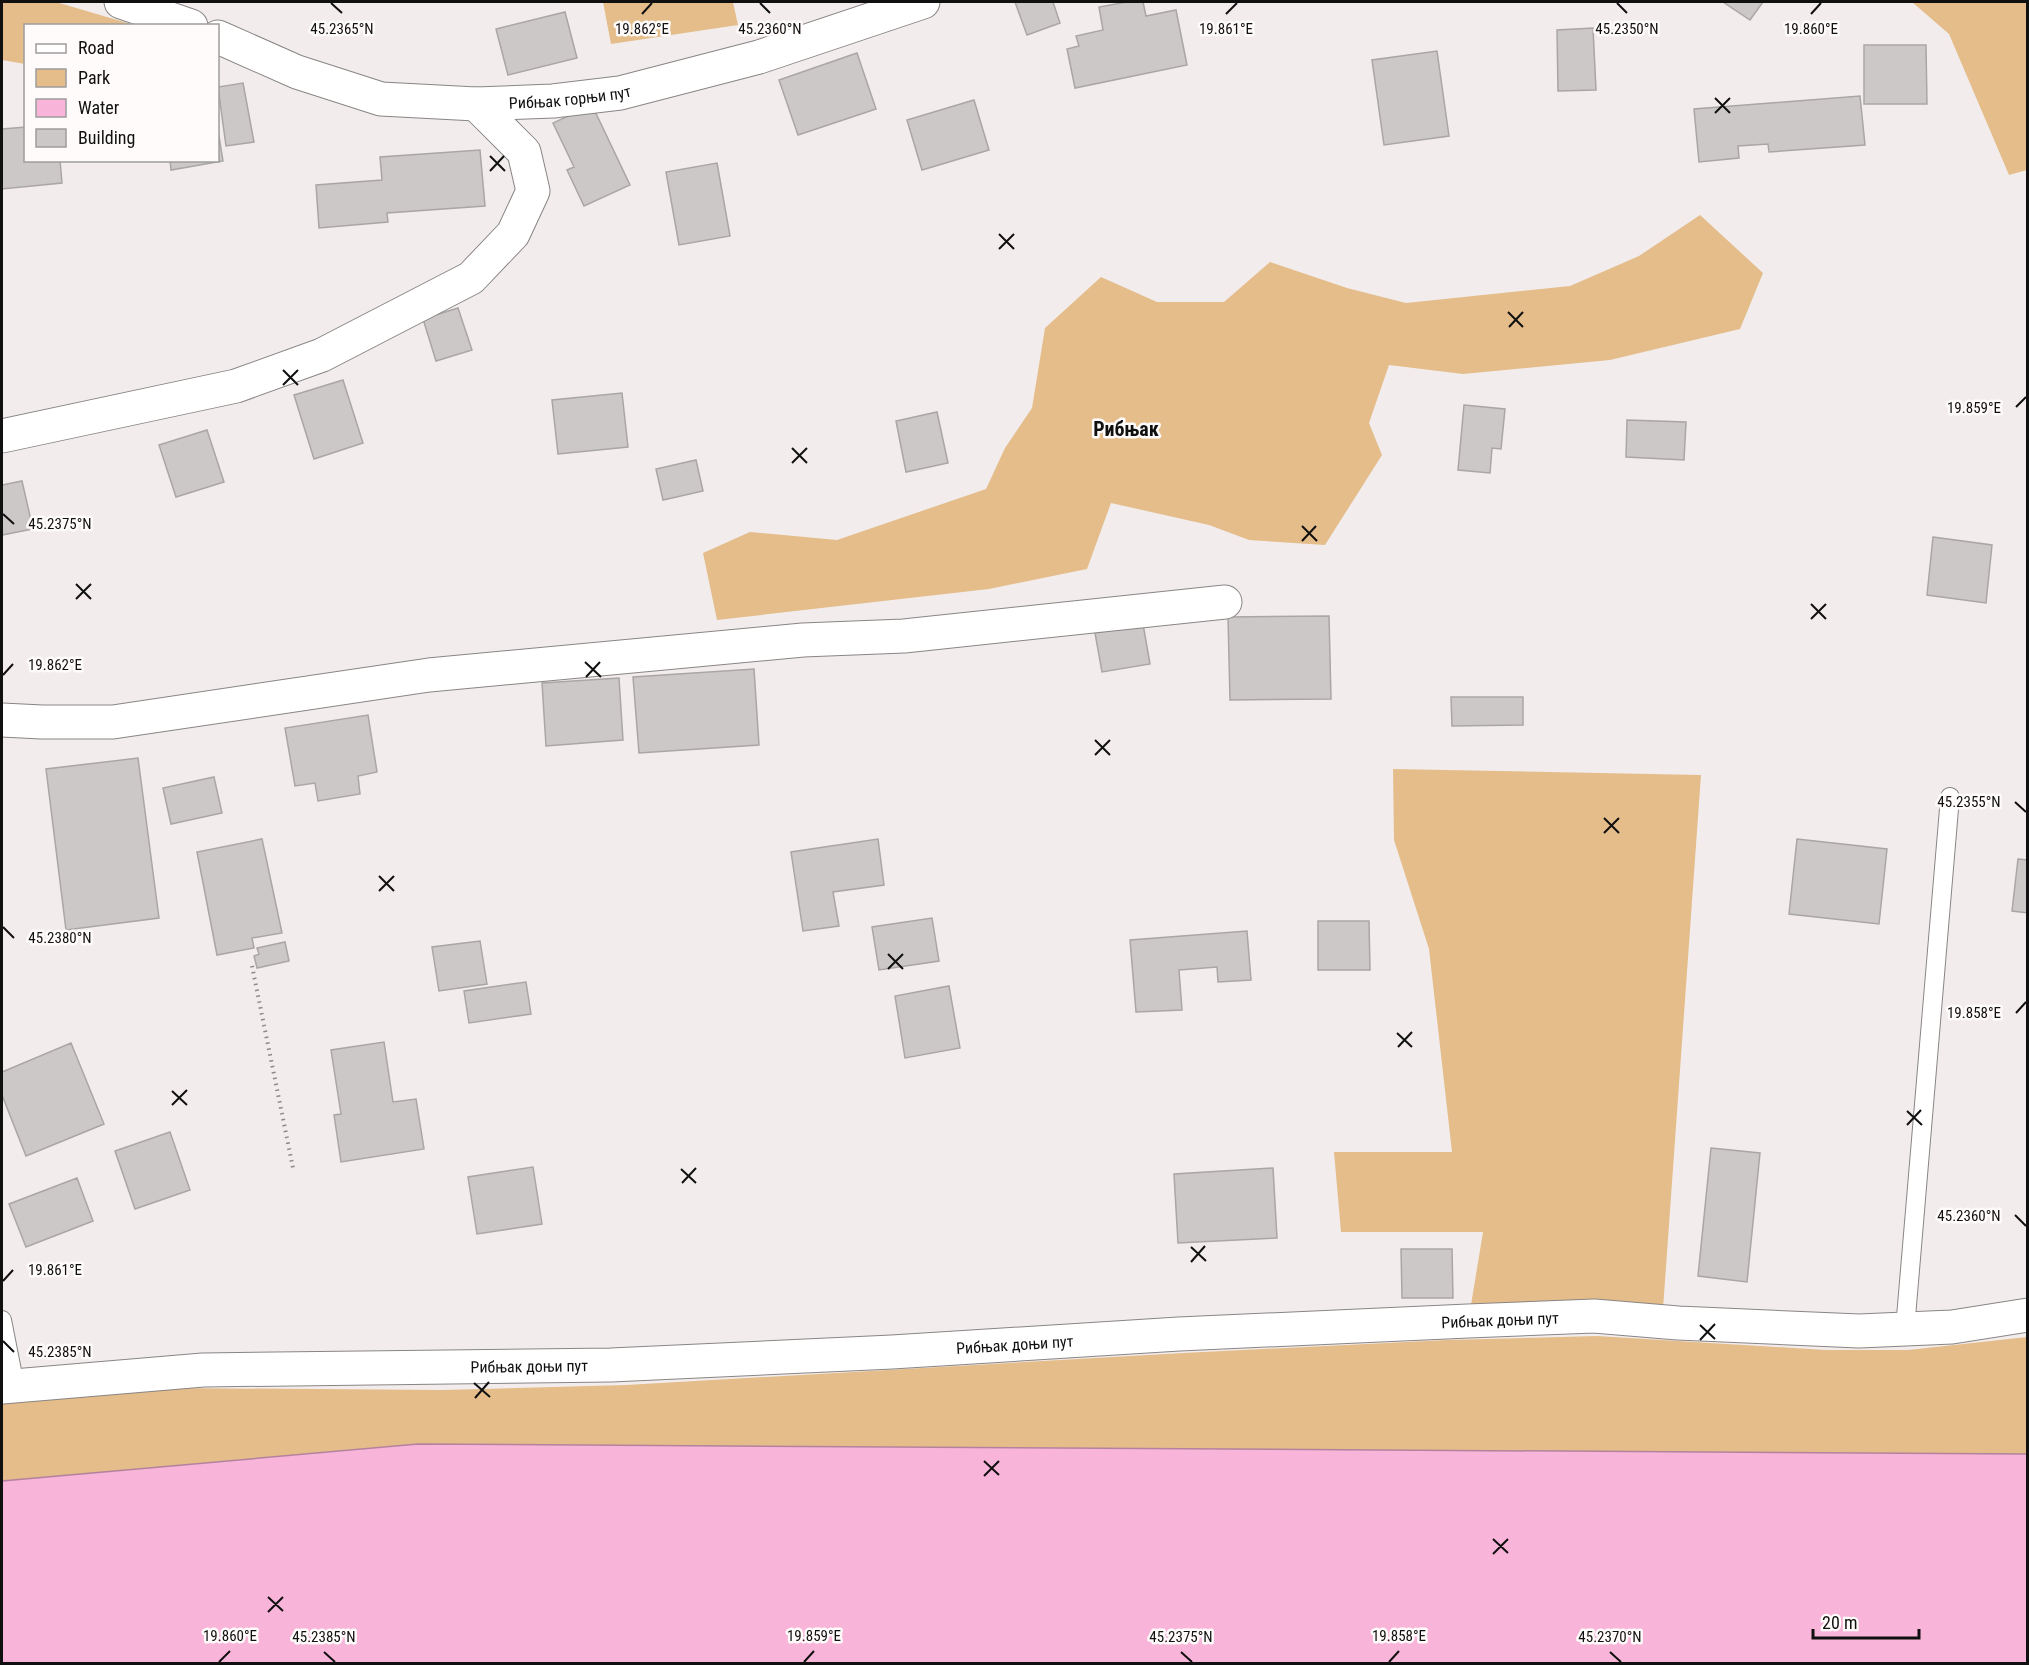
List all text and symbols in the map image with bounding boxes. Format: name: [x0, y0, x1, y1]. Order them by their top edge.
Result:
text: 45.2365°N: [310, 20, 374, 38]
text: 19.862°E: [615, 20, 669, 38]
text: 45.2360°N: [738, 20, 802, 38]
text: 19.861°E: [1199, 20, 1253, 38]
text: 45.2350°N: [1595, 20, 1659, 38]
text: 19.860°E: [1784, 20, 1838, 38]
legend: [24, 24, 219, 162]
text: Road: [78, 37, 114, 58]
text: Park: [78, 67, 110, 88]
street label: Рибњак горњи пут: [509, 81, 633, 113]
text: Water: [78, 97, 120, 118]
text: Building: [78, 127, 135, 148]
text: 19.859°E: [1947, 399, 2001, 417]
district label: Рибњак: [1093, 417, 1159, 441]
text: 45.2375°N: [28, 515, 92, 533]
text: 19.862°E: [28, 656, 82, 674]
text: 45.2355°N: [1937, 793, 2001, 811]
text: 45.2380°N: [28, 929, 92, 947]
text: 19.858°E: [1947, 1004, 2001, 1022]
text: 45.2360°N: [1937, 1207, 2001, 1225]
text: 19.861°E: [28, 1261, 82, 1279]
street label: Рибњак доњи пут: [1441, 1308, 1559, 1332]
street label: Рибњак доњи пут: [955, 1332, 1074, 1358]
text: 45.2385°N: [28, 1343, 92, 1361]
street label: Рибњак доњи пут: [470, 1356, 588, 1377]
scale bar: [1813, 1602, 1920, 1640]
text: 20 m: [1822, 1612, 1857, 1633]
text: 19.860°E: [203, 1627, 257, 1645]
text: 19.859°E: [787, 1627, 841, 1645]
text: 19.858°E: [1372, 1627, 1426, 1645]
text: 45.2385°N: [292, 1628, 356, 1646]
text: 45.2375°N: [1149, 1628, 1213, 1646]
text: 45.2370°N: [1578, 1628, 1642, 1646]

